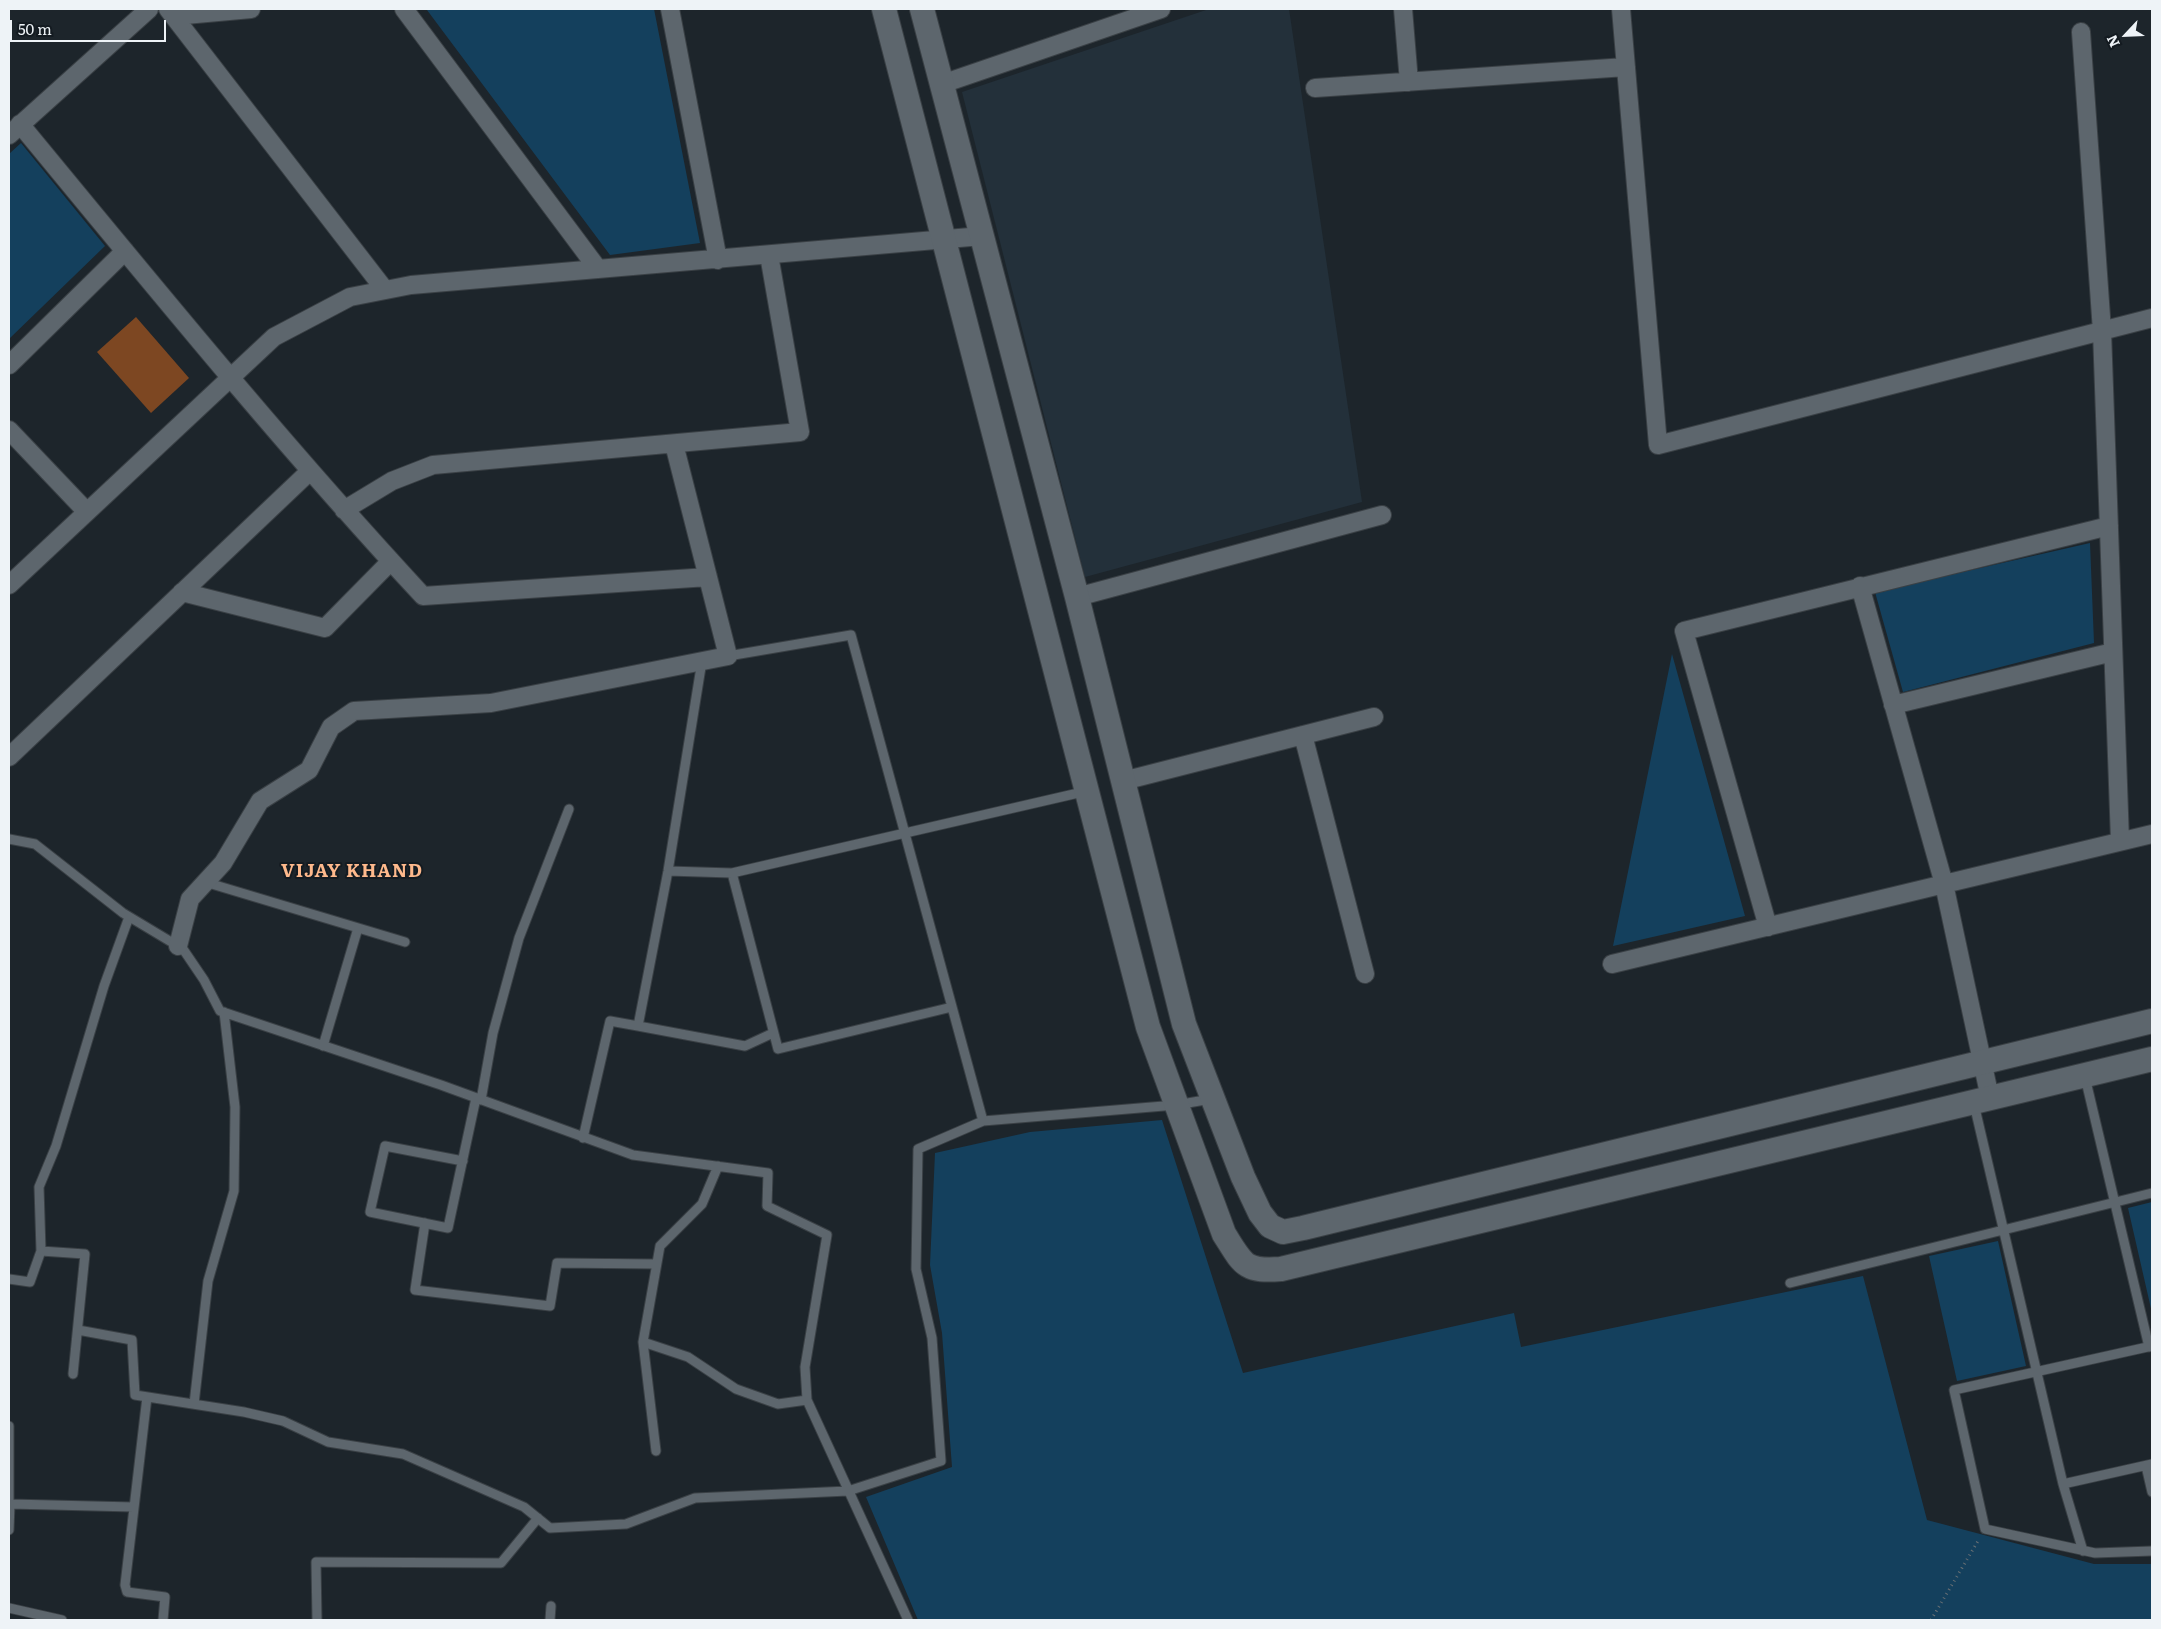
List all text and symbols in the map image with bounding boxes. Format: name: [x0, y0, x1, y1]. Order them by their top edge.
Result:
scale bar: [12, 10, 169, 42]
north arrow: [2101, 10, 2151, 60]
text: 50 m: [18, 17, 52, 40]
text: N: [2101, 32, 2124, 51]
district label: VIJAY KHAND: [280, 861, 424, 883]

